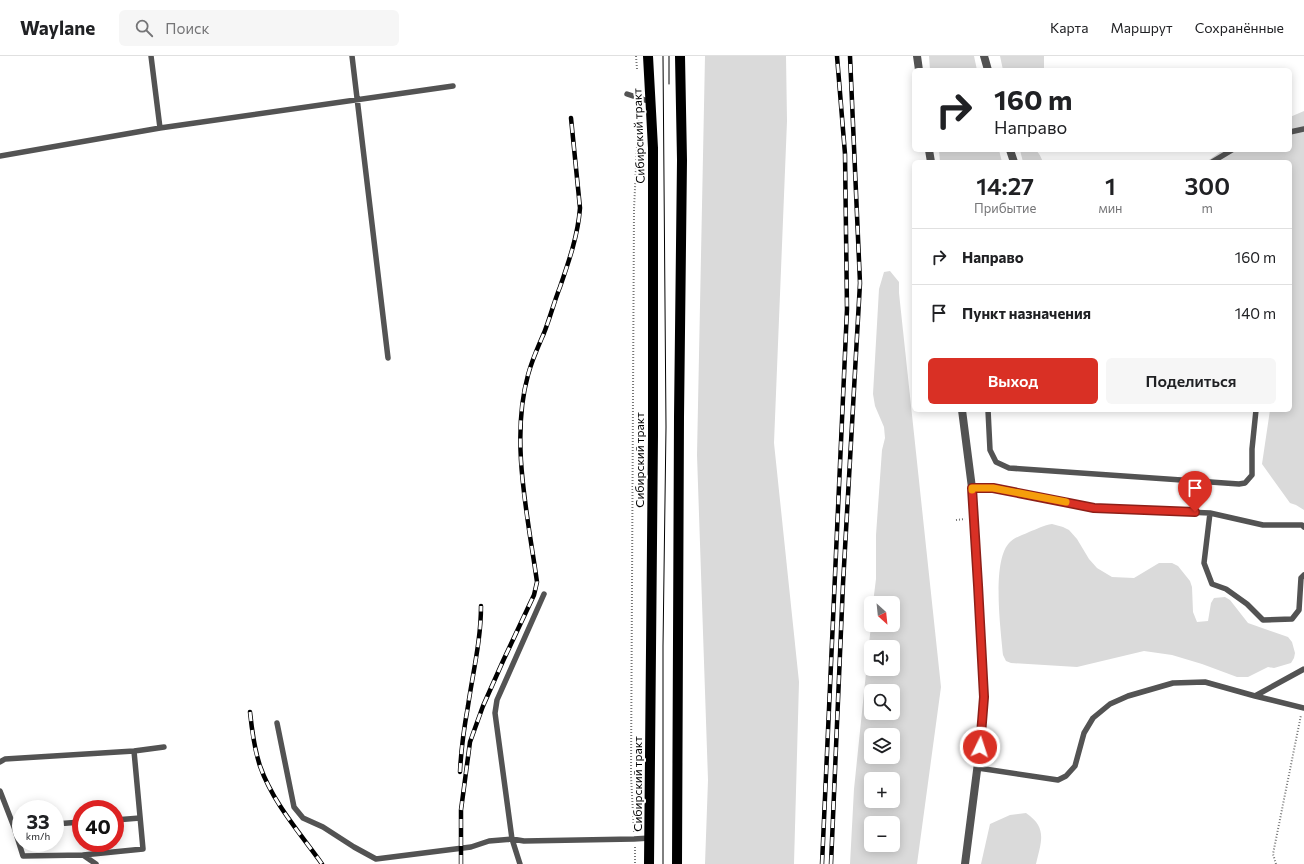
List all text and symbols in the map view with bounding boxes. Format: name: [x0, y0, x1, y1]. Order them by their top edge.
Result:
search box: [119, 10, 399, 46]
text: Waylane: [20, 16, 95, 39]
icon: search: [133, 17, 155, 39]
text: Поиск: [165, 19, 209, 37]
text: Карта: [1050, 19, 1088, 36]
text: Маршрут: [1110, 19, 1173, 36]
text: Сохранённые: [1195, 19, 1284, 36]
text: 160 m: [994, 82, 1072, 116]
icon: right: [928, 84, 980, 136]
street label: Сибирский тракт: [629, 88, 647, 184]
text: Направо: [994, 116, 1067, 138]
text: 14:27: [976, 171, 1034, 200]
text: 1: [1105, 171, 1116, 200]
text: 300: [1184, 171, 1230, 200]
text: Прибытие: [974, 200, 1036, 216]
text: мин: [1098, 200, 1123, 216]
text: m: [1202, 200, 1213, 216]
icon: right: [928, 246, 950, 268]
text: Направо: [962, 248, 1024, 266]
text: 160 m: [1235, 248, 1276, 266]
icon: arrive: [928, 302, 950, 324]
text: Пункт назначения: [962, 304, 1091, 322]
text: 140 m: [1235, 304, 1276, 322]
button: Выход: [928, 358, 1098, 404]
button: Поделиться: [1106, 358, 1276, 404]
street label: Сибирский тракт: [632, 412, 646, 508]
pin: [1178, 471, 1212, 512]
icon: arrive: [1184, 477, 1206, 499]
north arrow: [864, 596, 900, 632]
map controls: [864, 596, 900, 852]
button: sound: [864, 640, 900, 676]
button: search: [864, 684, 900, 720]
position arrow: [959, 726, 1001, 768]
button: layers: [864, 728, 900, 764]
street label: Сибирский тракт: [630, 736, 644, 832]
button: +: [864, 772, 900, 808]
speed limit sign: 40: [72, 800, 124, 852]
text: 33: [26, 809, 50, 833]
button: −: [864, 816, 900, 852]
text: km/h: [26, 830, 50, 842]

